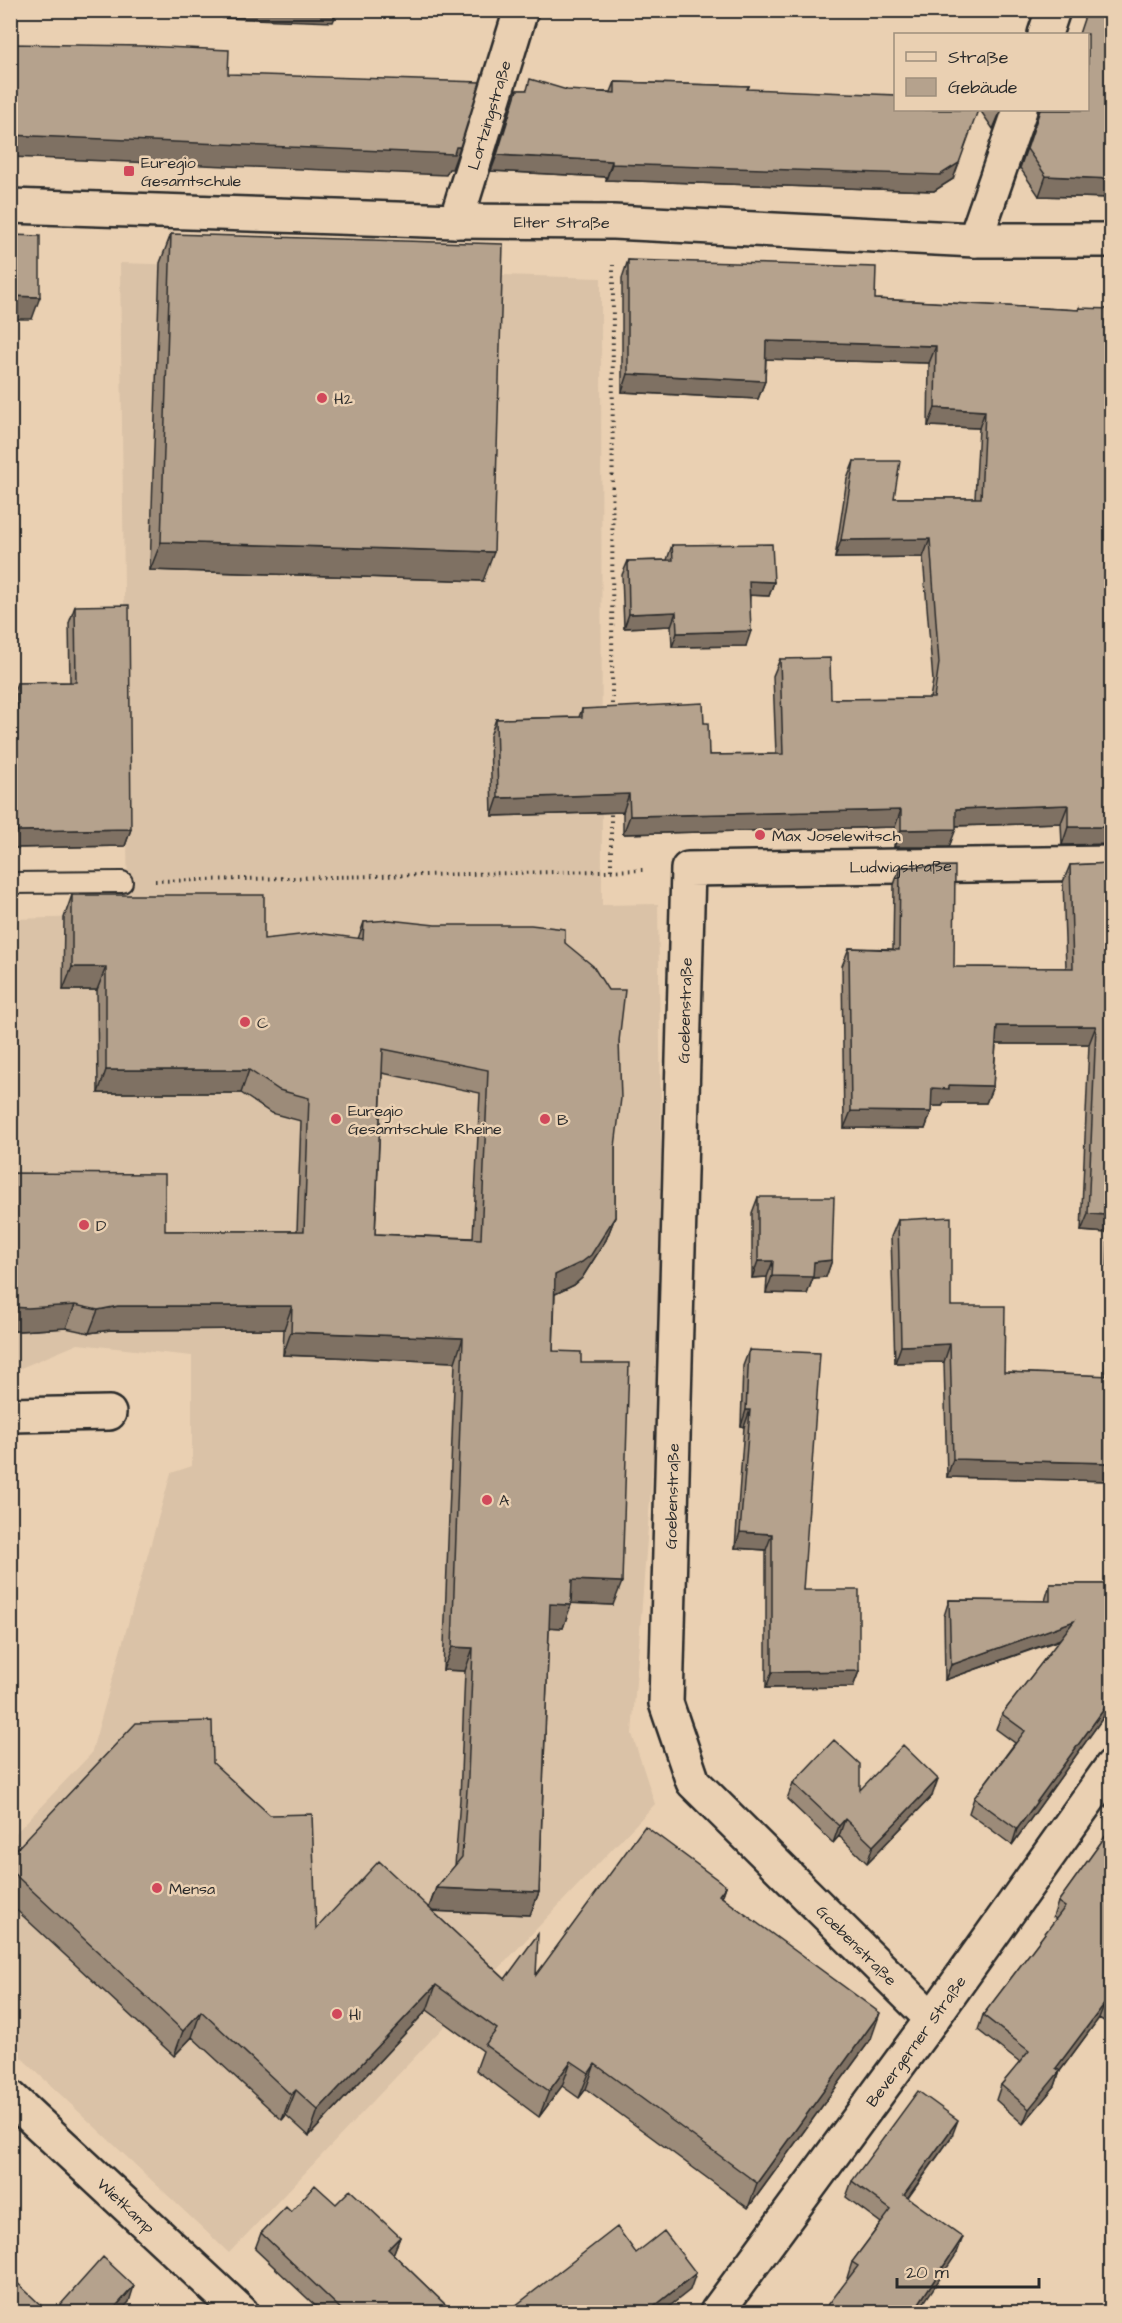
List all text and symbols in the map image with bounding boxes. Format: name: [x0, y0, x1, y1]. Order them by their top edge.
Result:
legend: [894, 33, 1089, 111]
text: Straße: [948, 45, 1009, 70]
street label: Lortzingstraße: [462, 57, 517, 173]
text: Gebäude: [948, 75, 1018, 100]
place label: Euregio Gesamtschule: [141, 152, 242, 192]
marker: Euregio Gesamtschule: [122, 164, 136, 178]
street label: Elter Straße: [514, 211, 610, 234]
place label: H2: [334, 388, 353, 410]
marker: H2: [315, 391, 329, 405]
place label: Max Joselewitsch: [772, 825, 901, 847]
marker: Max Joselewitsch: [753, 828, 767, 842]
street label: Ludwigstraße: [849, 855, 952, 879]
street label: Goebenstraße: [673, 957, 698, 1064]
place label: C: [257, 1012, 268, 1034]
marker: C: [238, 1015, 252, 1029]
place label: Euregio Gesamtschule Rheine: [348, 1100, 502, 1140]
place label: B: [557, 1109, 569, 1131]
marker: Euregio Gesamtschule Rheine: [329, 1112, 343, 1126]
marker: B: [538, 1112, 552, 1126]
place label: D: [96, 1215, 106, 1237]
marker: D: [77, 1218, 91, 1232]
street label: Goebenstraße: [660, 1443, 685, 1549]
place label: A: [499, 1490, 509, 1512]
marker: A: [480, 1493, 494, 1507]
place label: Mensa: [169, 1878, 215, 1900]
marker: Mensa: [150, 1881, 164, 1895]
street label: Goebenstraße: [811, 1900, 902, 1991]
street label: Bevergerner Straße: [861, 1971, 972, 2112]
place label: H1: [349, 2004, 361, 2026]
marker: H1: [330, 2007, 344, 2021]
street label: Wietkamp: [92, 2174, 160, 2239]
scale bar: [897, 2251, 1040, 2289]
text: 20 m: [906, 2260, 949, 2285]

